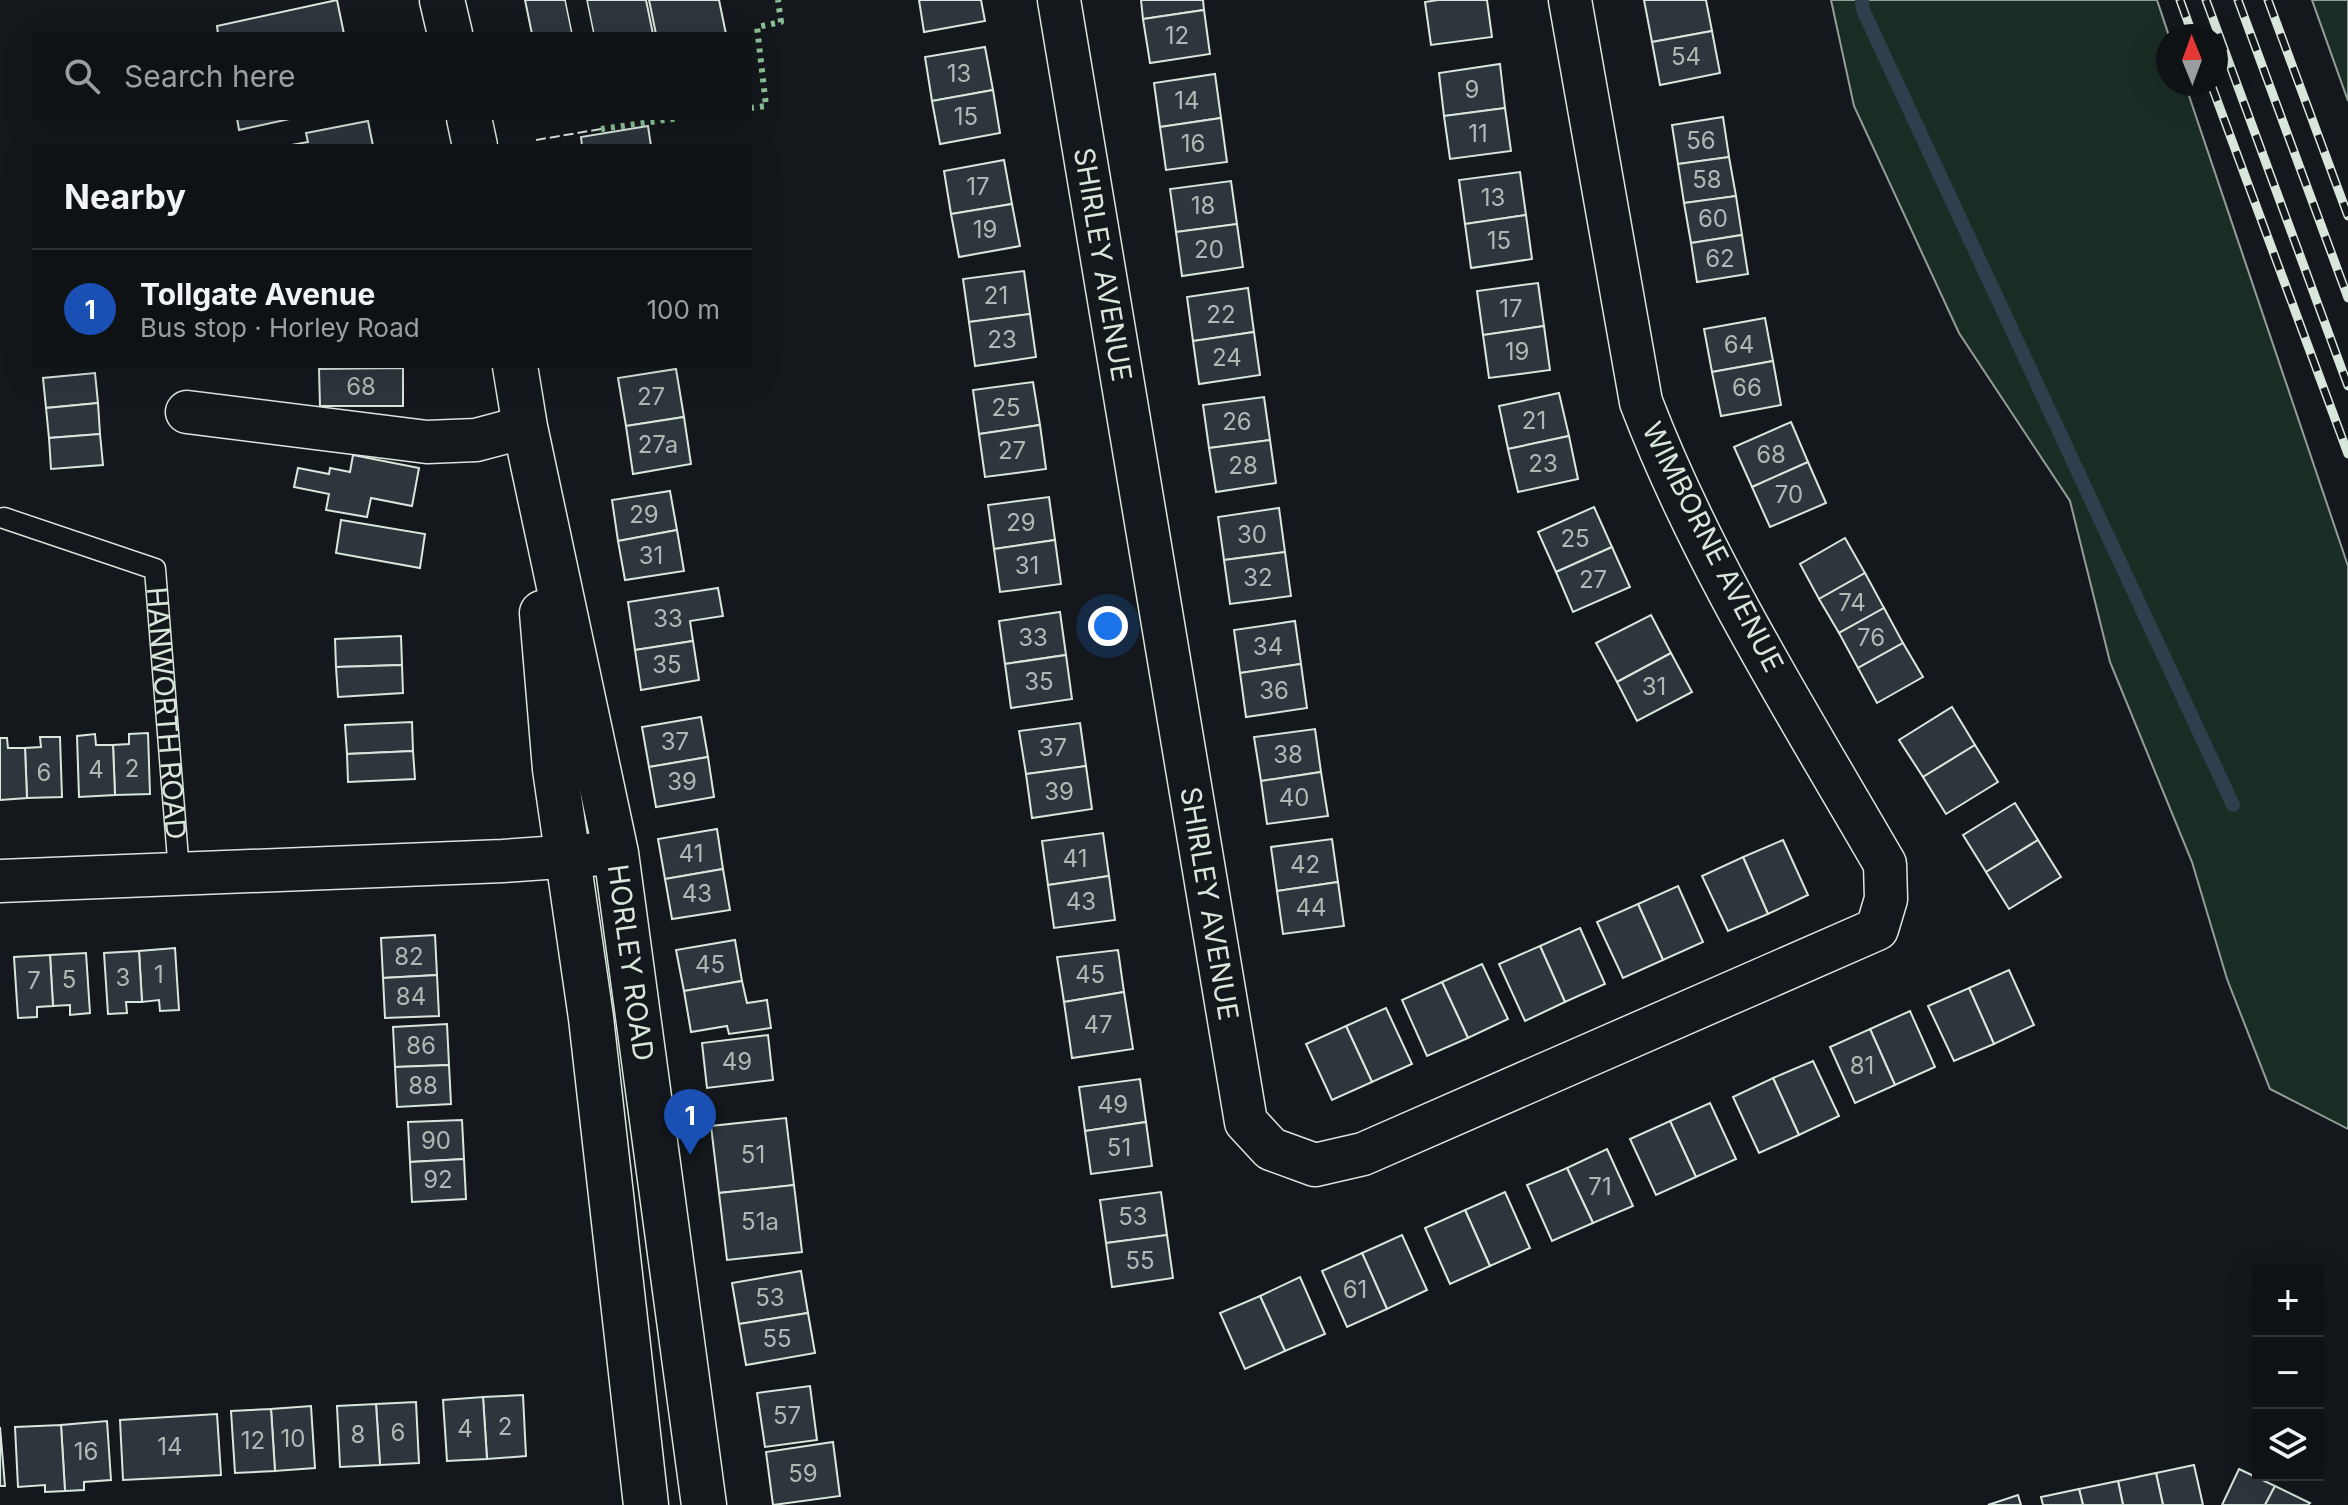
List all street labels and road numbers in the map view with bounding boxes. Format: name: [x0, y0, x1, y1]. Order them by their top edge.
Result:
street label: SHIRLEY AVENUE: [1067, 145, 1139, 384]
street label: WIMBORNE AVENUE: [1635, 416, 1791, 678]
street label: HANWORTH ROAD: [139, 586, 193, 841]
street label: SHIRLEY AVENUE: [1173, 784, 1246, 1023]
street label: HORLEY ROAD: [601, 862, 661, 1063]

